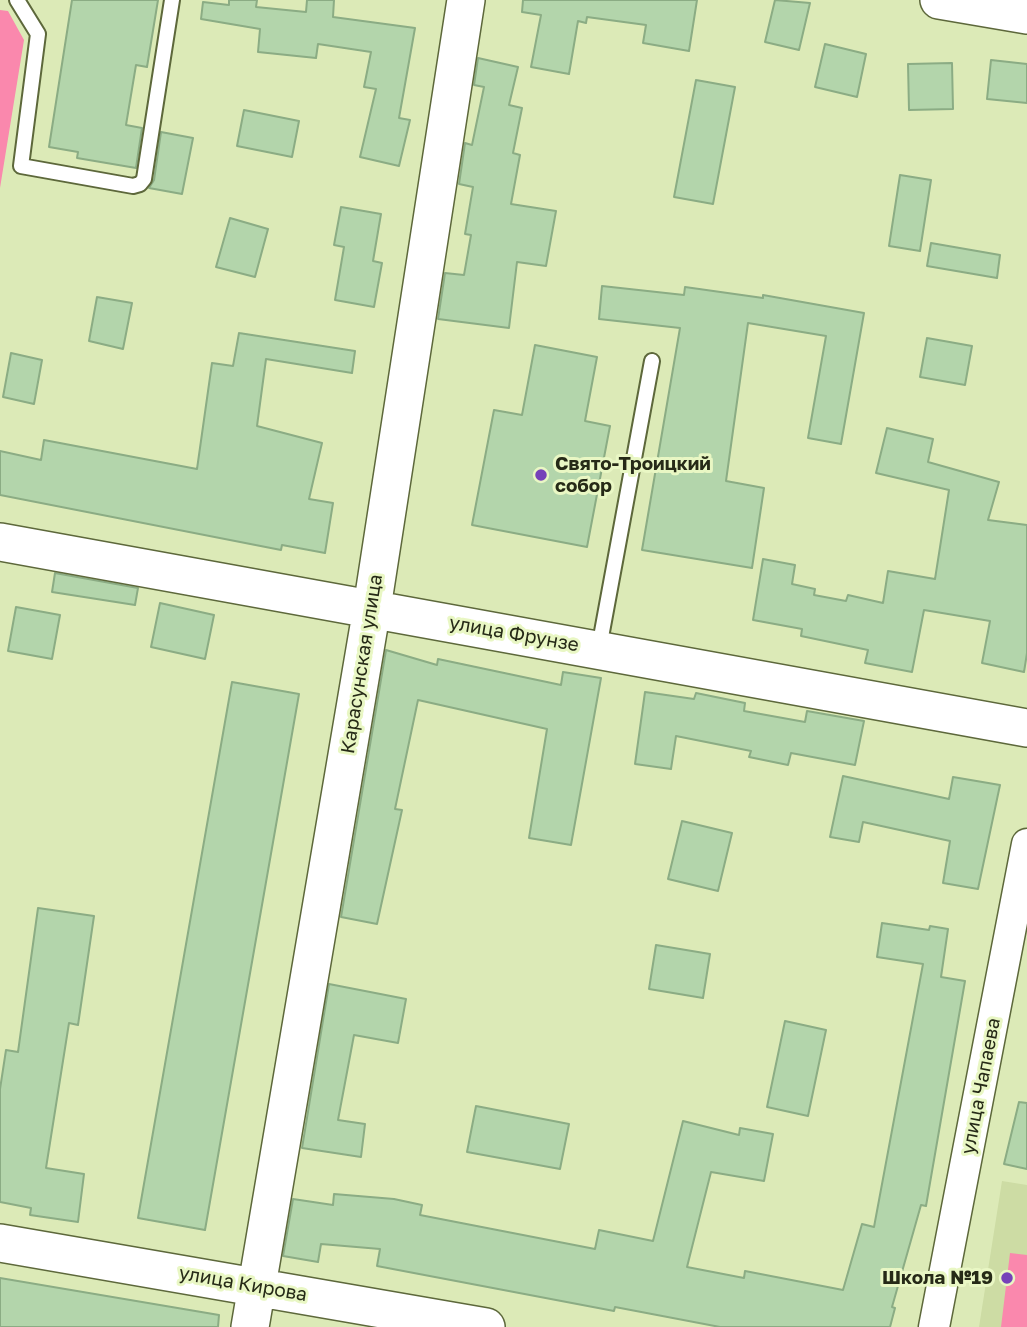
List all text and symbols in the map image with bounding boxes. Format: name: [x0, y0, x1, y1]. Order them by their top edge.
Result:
place label: Свято-Троицкий собор: [555, 453, 711, 497]
marker: Свято-Троицкий собор: [533, 467, 549, 483]
street label: Карасунская улица: [337, 573, 387, 755]
street label: улица Фрунзе: [447, 611, 581, 657]
street label: улица Чапаева: [957, 1016, 1005, 1156]
street label: улица Кирова: [177, 1261, 309, 1307]
place label: Школа №19: [882, 1267, 993, 1289]
marker: Школа №19: [999, 1270, 1015, 1286]

